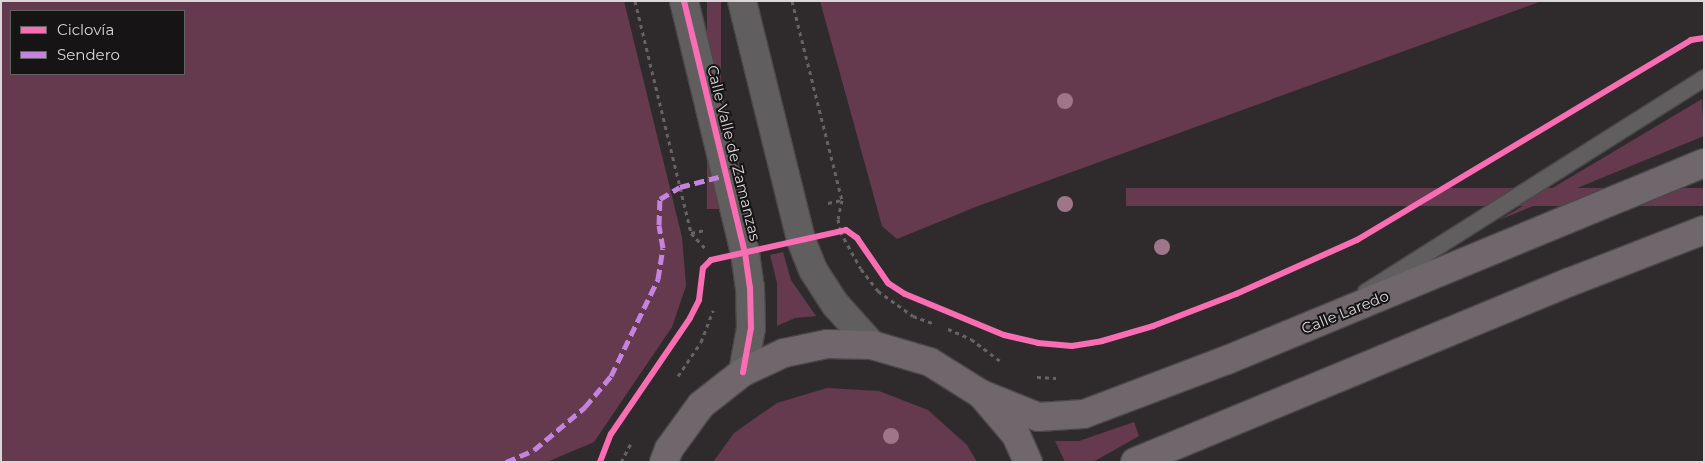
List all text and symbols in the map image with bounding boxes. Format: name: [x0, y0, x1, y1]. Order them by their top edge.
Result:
legend: [10, 10, 185, 75]
text: Ciclovía: [57, 20, 114, 39]
text: Sendero: [57, 45, 120, 64]
street label: Calle Valle de Zamanzas: [703, 63, 765, 243]
street label: Calle Laredo: [1299, 286, 1391, 338]

